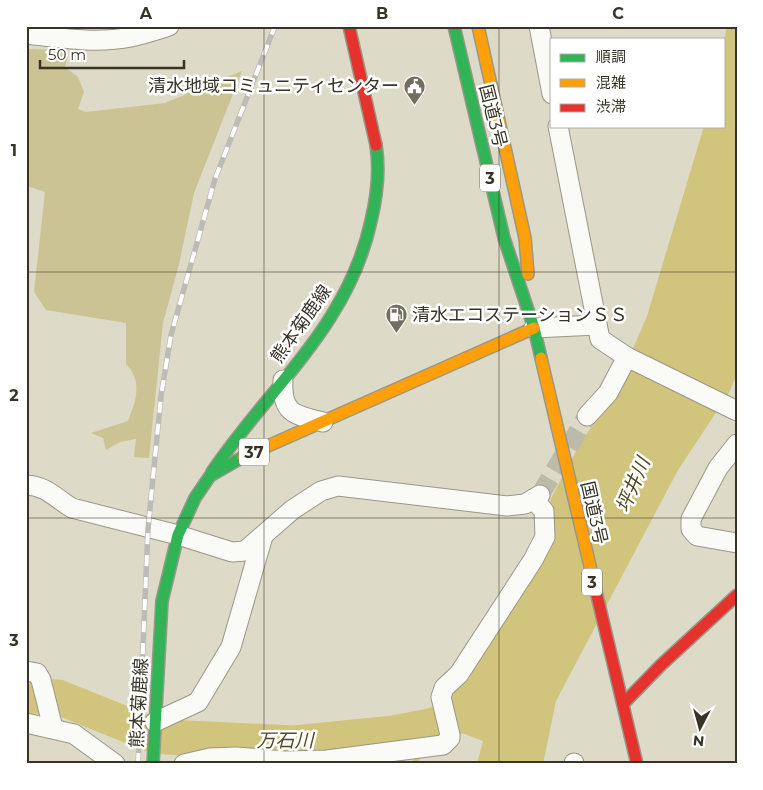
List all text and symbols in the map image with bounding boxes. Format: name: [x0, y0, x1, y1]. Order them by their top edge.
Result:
text: A: [139, 4, 153, 23]
text: B: [376, 4, 388, 23]
text: C: [612, 4, 624, 23]
scale bar: [40, 38, 184, 70]
legend: [550, 38, 726, 128]
text: 50 m: [48, 45, 86, 64]
text: 順調: [596, 47, 626, 66]
text: 混雑: [596, 73, 626, 92]
public building icon: 清水地域コミュニティセンター: [403, 74, 427, 105]
place label: 清水地域コミュニティセンター: [148, 75, 399, 97]
street label: 国道3号: [475, 82, 511, 150]
text: 渋滞: [596, 97, 626, 116]
text: 1: [11, 141, 17, 160]
road number: 3: [480, 164, 500, 192]
street label: 熊本菊鹿線: [266, 281, 336, 367]
fuel station icon: 清水エコステーションＳＳ: [384, 303, 408, 334]
place label: 清水エコステーションＳＳ: [412, 304, 628, 326]
text: 2: [9, 386, 19, 405]
road number: 37: [239, 438, 269, 466]
water label: 坪井川: [611, 452, 656, 516]
street label: 国道3号: [576, 479, 612, 547]
road number: 3: [582, 568, 602, 596]
text: 3: [8, 631, 19, 650]
street label: 熊本菊鹿線: [126, 657, 152, 749]
north arrow: [676, 702, 726, 752]
water label: 万石川: [256, 729, 315, 752]
text: N: [692, 731, 705, 750]

